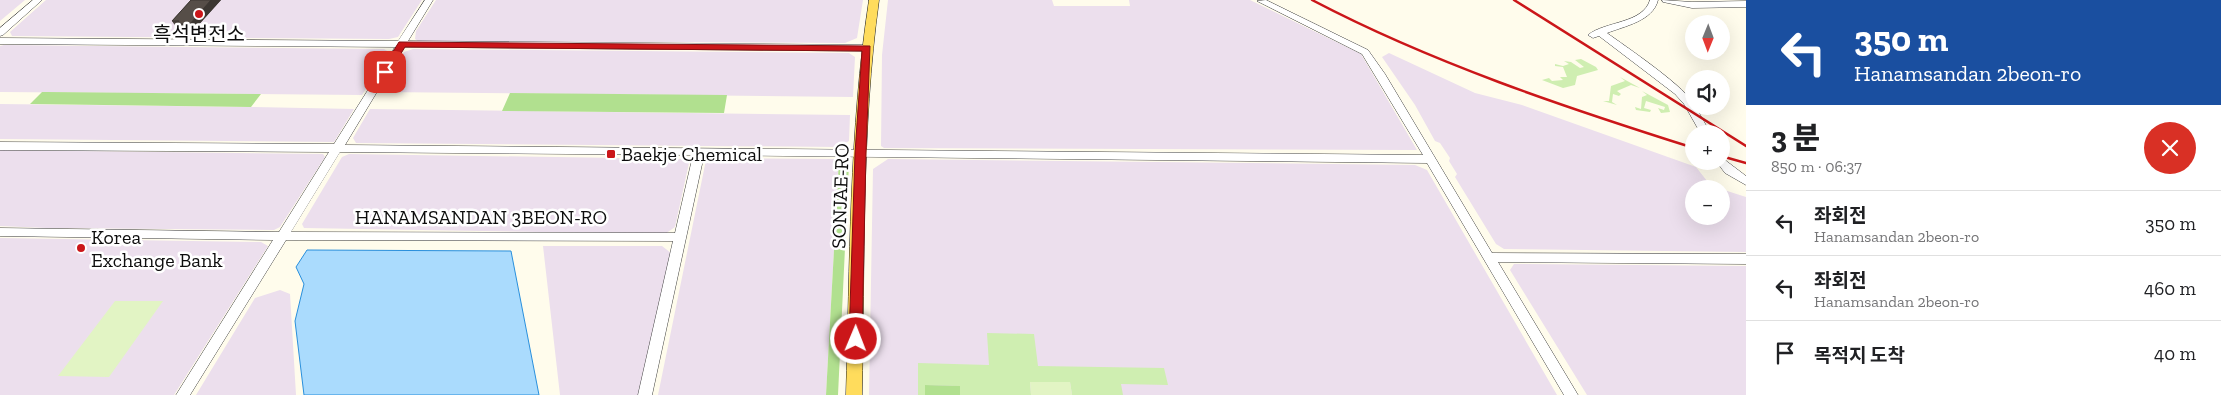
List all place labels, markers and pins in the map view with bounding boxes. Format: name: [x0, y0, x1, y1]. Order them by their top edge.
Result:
marker: 흑석변전소: [193, 8, 205, 20]
place label: 흑석변전소: [153, 22, 245, 46]
pin: [364, 51, 406, 93]
place label: Baekje Chemical: [621, 142, 762, 166]
marker: Baekje Chemical: [605, 148, 617, 160]
place label: Korea Exchange Bank: [91, 225, 223, 272]
marker: Korea Exchange Bank: [75, 242, 87, 254]

